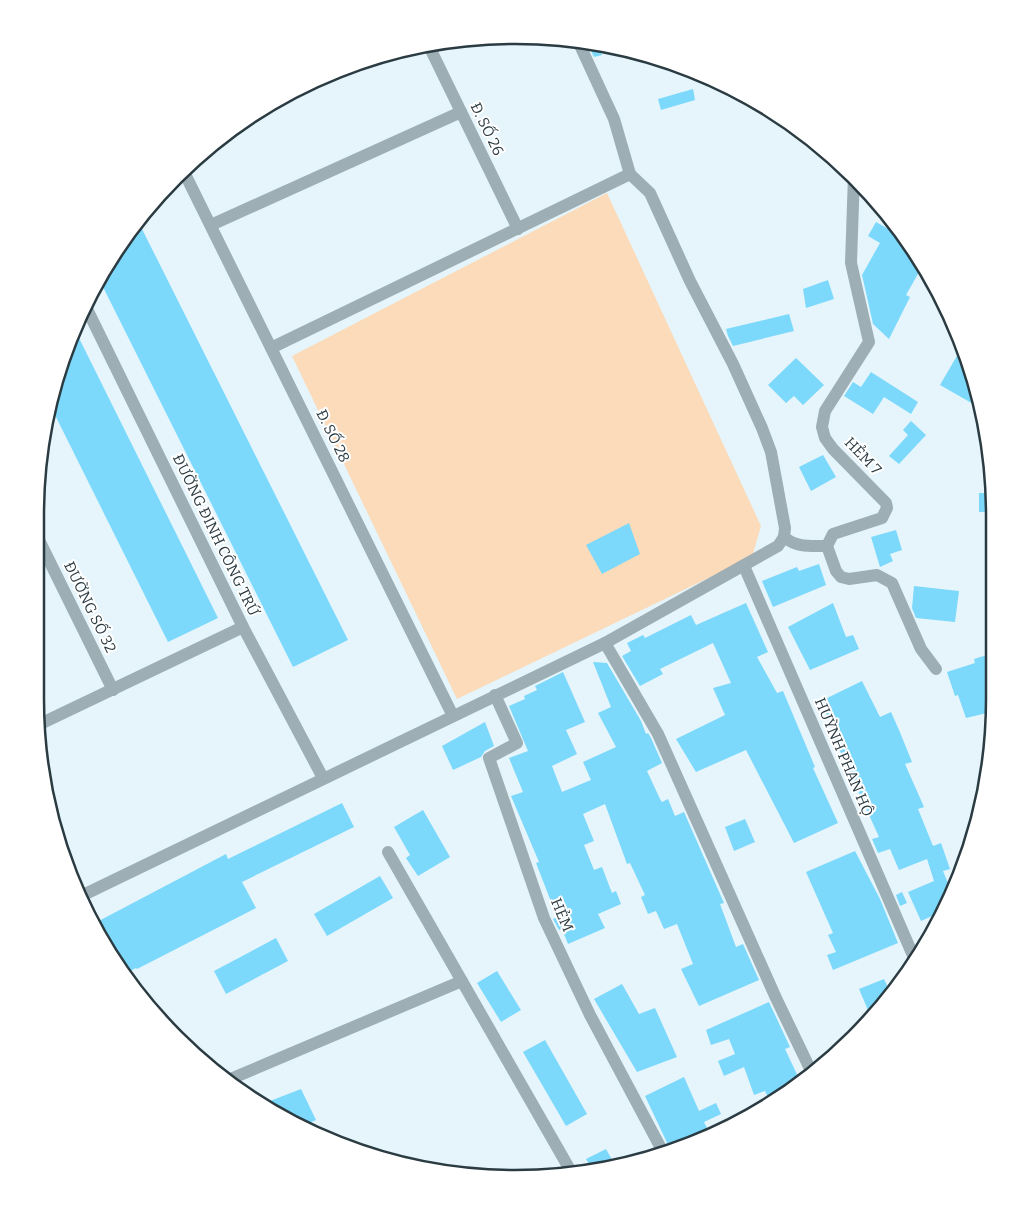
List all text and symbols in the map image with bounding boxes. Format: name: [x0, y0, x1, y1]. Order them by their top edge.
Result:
street label: Đ. SỐ 26: [467, 99, 509, 158]
street label: Đ. SỐ 28: [312, 406, 355, 465]
street label: HẺM 7: [841, 434, 885, 479]
street label: ĐƯỜNG ĐINH CÔNG TRỨ: [169, 451, 263, 620]
street label: ĐƯỜNG SỐ 32: [60, 558, 122, 656]
street label: HUỲNH PHAN HỘ: [811, 695, 877, 819]
street label: HẺM: [547, 896, 577, 934]

